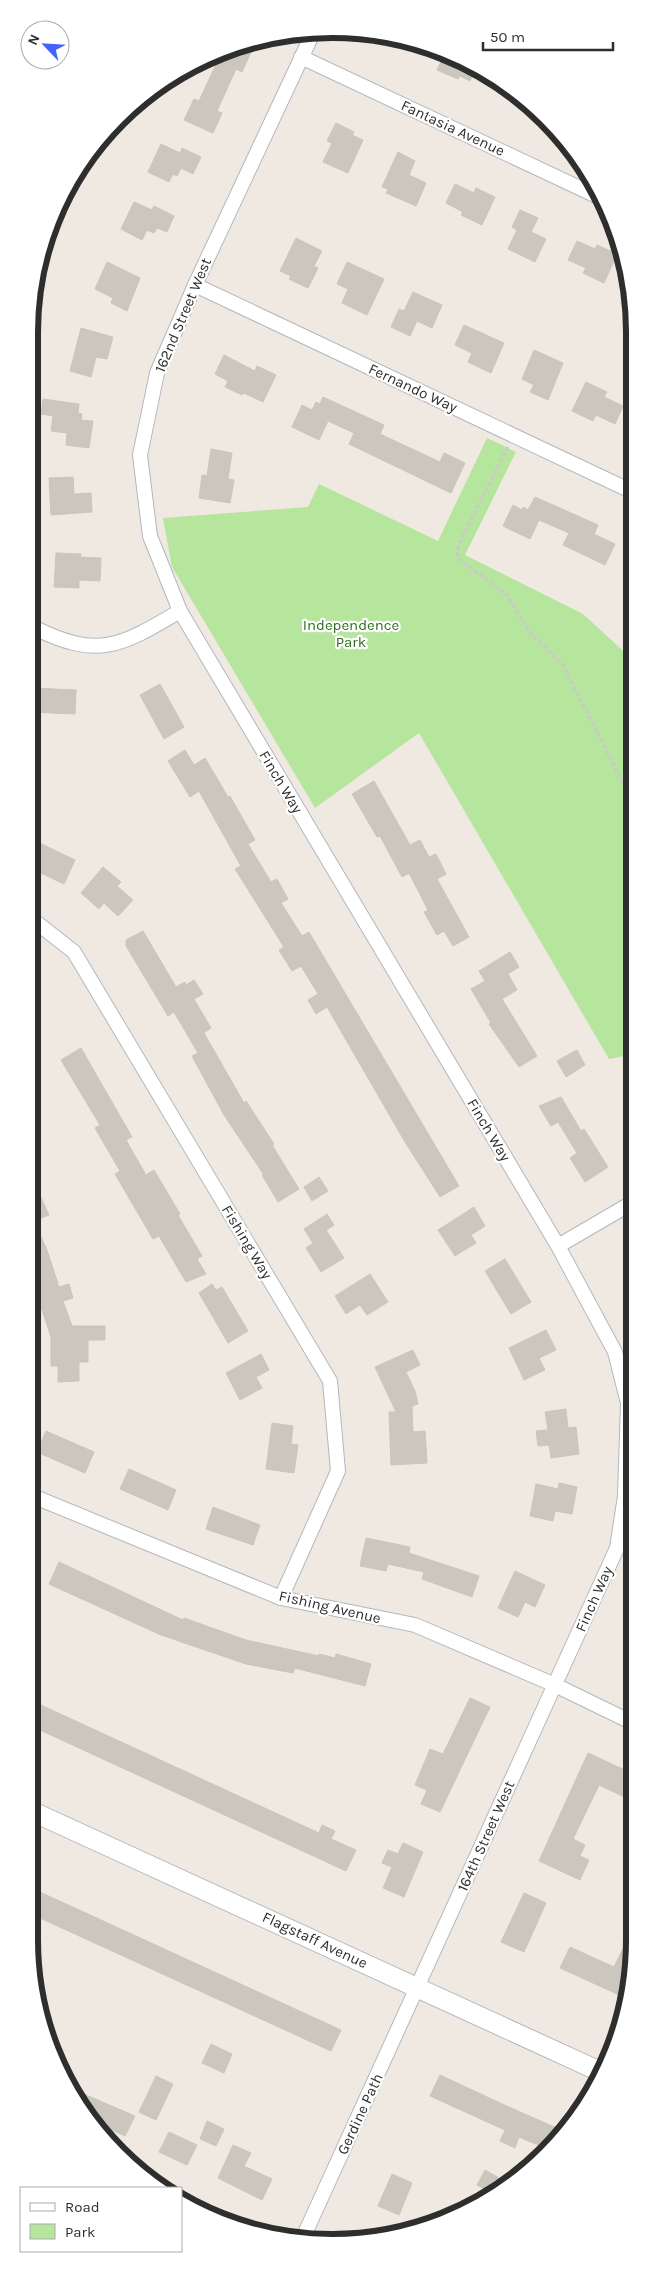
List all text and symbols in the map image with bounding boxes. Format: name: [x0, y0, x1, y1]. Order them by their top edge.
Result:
north arrow: [20, 20, 70, 70]
scale bar: [483, 20, 613, 52]
text: 50 m: [490, 28, 525, 46]
text: N: [24, 32, 43, 48]
street label: Fantasia Avenue: [398, 96, 508, 160]
street label: 162nd Street West: [151, 255, 215, 375]
street label: Fernando Way: [366, 360, 460, 416]
park label: Independence Park: [303, 616, 399, 651]
street label: Finch Way: [255, 747, 307, 817]
street label: Finch Way: [463, 1095, 515, 1165]
street label: Fishing Way: [218, 1202, 276, 1282]
street label: Finch Way: [572, 1563, 616, 1635]
street label: Fishing Avenue: [277, 1587, 383, 1627]
street label: 164th Street West: [454, 1778, 519, 1894]
street label: Flagstaff Avenue: [260, 1908, 370, 1972]
street label: Gerdine Path: [333, 2070, 387, 2158]
legend: [20, 2187, 182, 2252]
text: Road: [65, 2198, 100, 2216]
text: Park: [65, 2223, 95, 2241]

